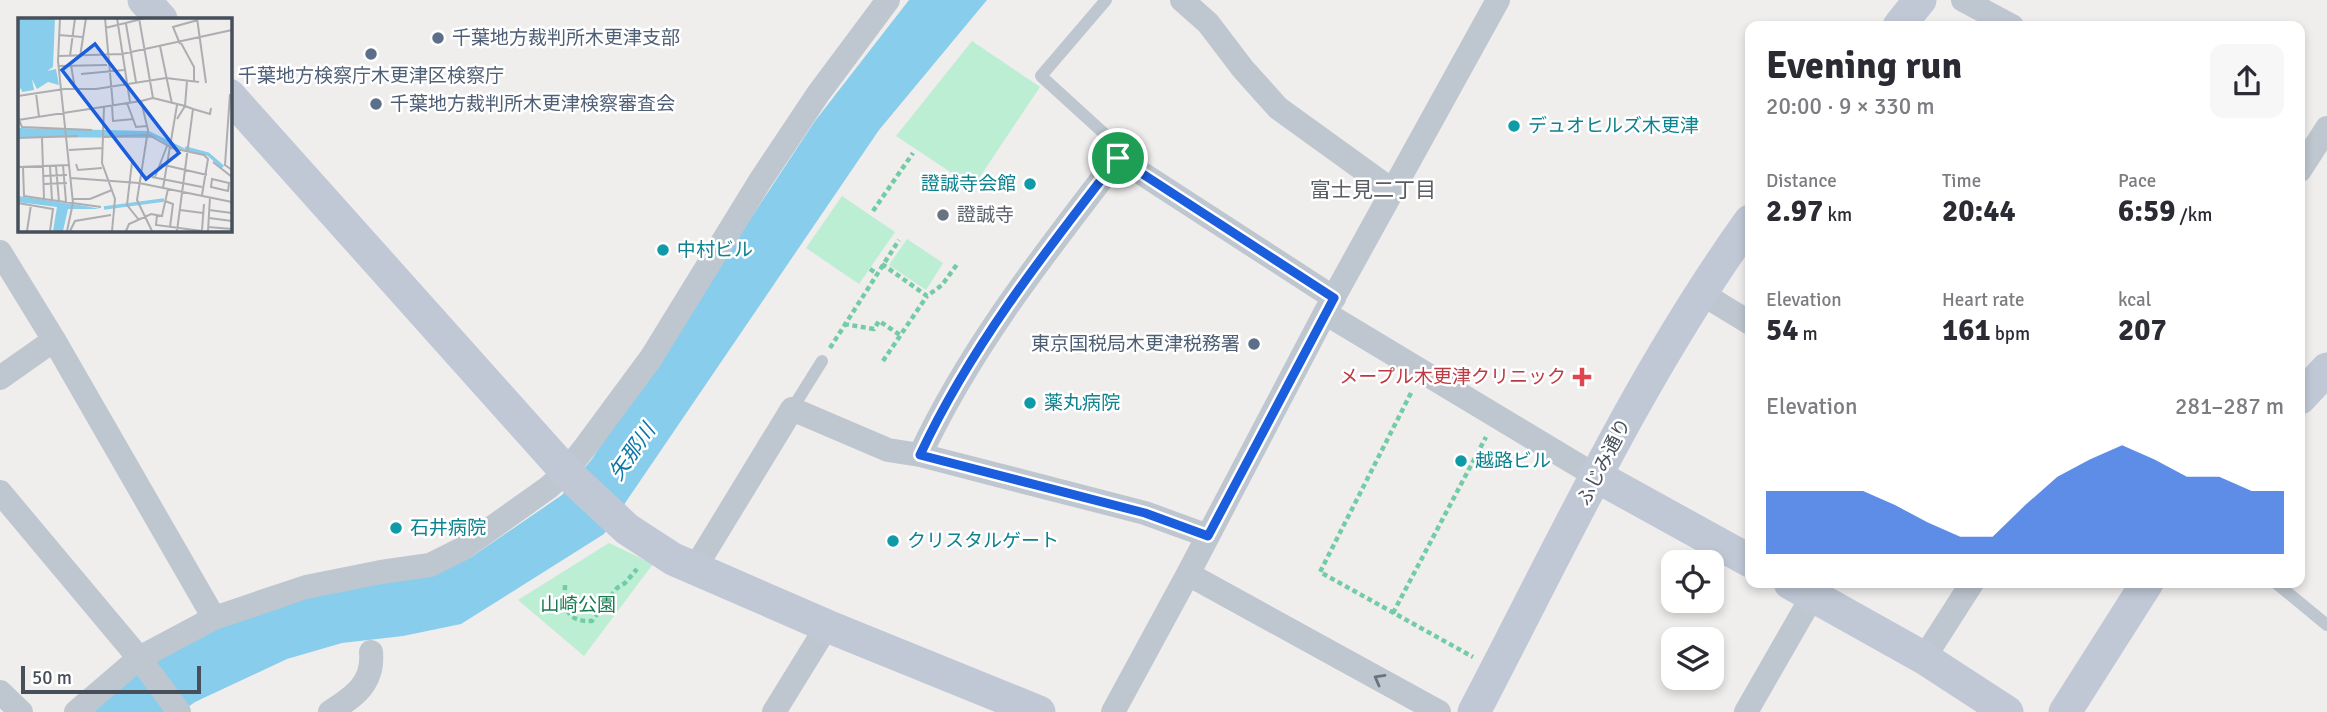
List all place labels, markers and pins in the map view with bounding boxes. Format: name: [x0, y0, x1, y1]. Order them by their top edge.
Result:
place label: 千葉地方裁判所木更津支部: [452, 26, 680, 50]
marker: 千葉地方裁判所木更津支部: [430, 30, 446, 46]
marker: 千葉地方検察庁木更津区検察庁: [363, 46, 379, 62]
place label: 千葉地方検察庁木更津区検察庁: [238, 64, 504, 88]
place label: 千葉地方裁判所木更津検察審査会: [390, 92, 675, 116]
marker: 千葉地方裁判所木更津検察審査会: [368, 96, 384, 112]
place label: デュオヒルズ木更津: [1528, 114, 1699, 138]
marker: デュオヒルズ木更津: [1506, 118, 1522, 134]
pin: [1088, 128, 1148, 188]
place label: 證誠寺会館: [921, 172, 1016, 196]
marker: 證誠寺会館: [1022, 176, 1038, 192]
place label: 證誠寺: [957, 203, 1014, 227]
marker: 證誠寺: [935, 207, 951, 223]
place label: 中村ビル: [677, 238, 753, 262]
marker: 中村ビル: [655, 242, 671, 258]
place label: 東京国税局木更津税務署: [1031, 332, 1240, 356]
marker: 東京国税局木更津税務署: [1246, 336, 1262, 352]
place label: メープル木更津クリニック: [1339, 365, 1566, 389]
marker: メープル木更津クリニック: [1572, 367, 1592, 387]
place label: 薬丸病院: [1044, 391, 1120, 415]
marker: 薬丸病院: [1022, 395, 1038, 411]
place label: 越路ビル: [1475, 449, 1551, 473]
marker: 越路ビル: [1453, 453, 1469, 469]
place label: 石井病院: [410, 516, 486, 540]
marker: 石井病院: [388, 520, 404, 536]
place label: クリスタルゲート: [907, 529, 1059, 553]
marker: クリスタルゲート: [885, 533, 901, 549]

